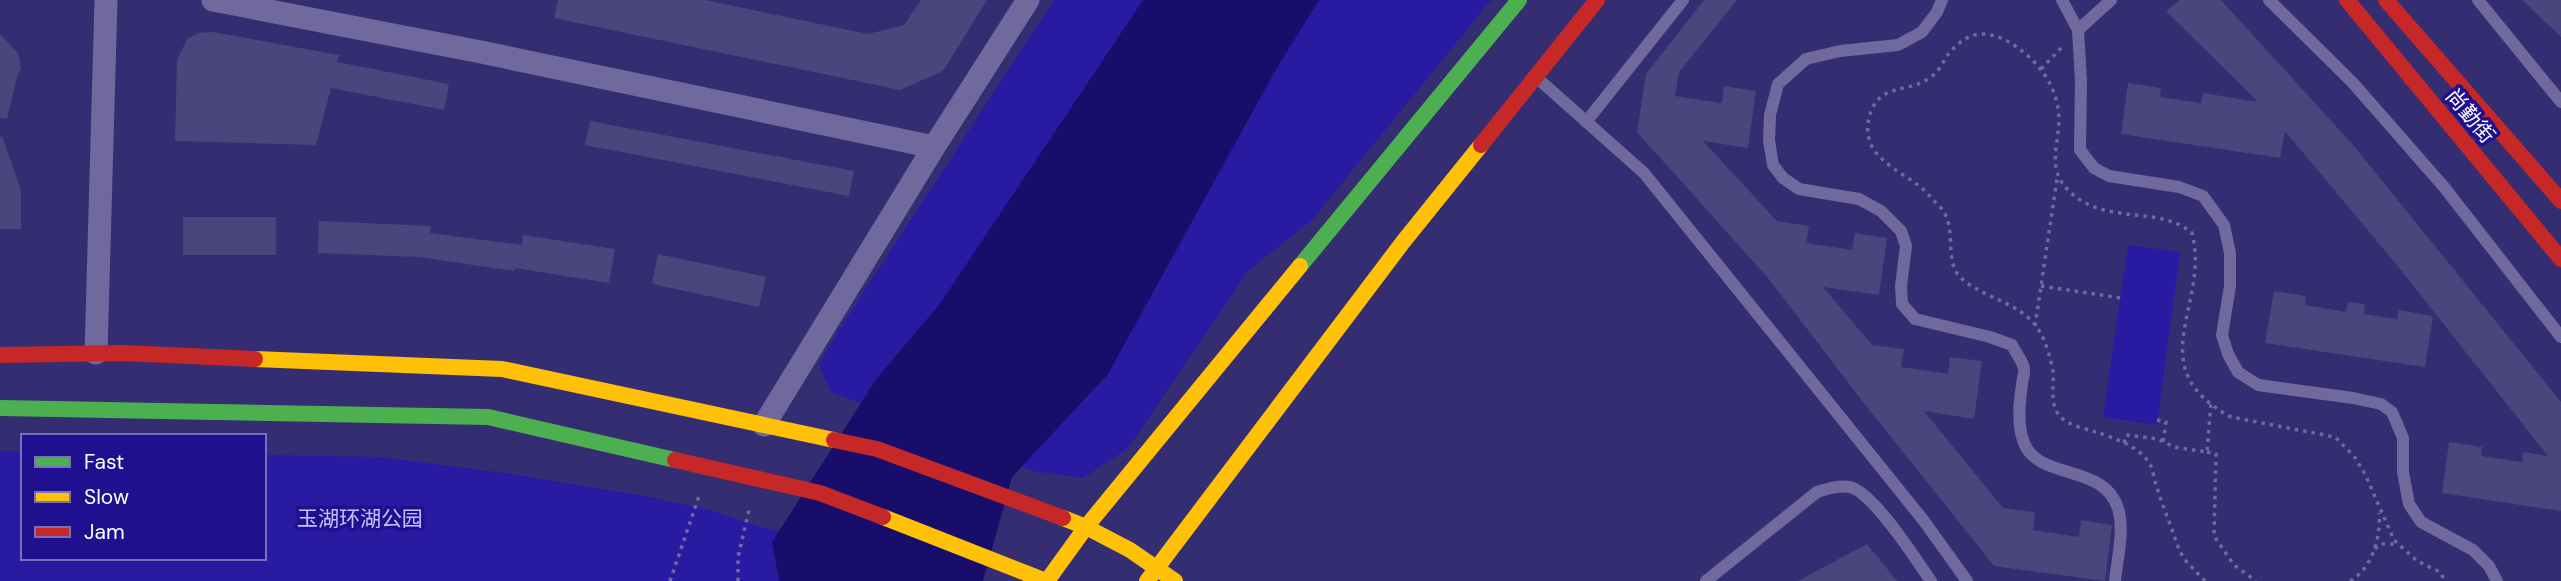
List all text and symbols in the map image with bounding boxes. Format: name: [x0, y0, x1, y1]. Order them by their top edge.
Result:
street label: 尚勤街: [2439, 83, 2501, 149]
legend: [21, 434, 266, 560]
text: Fast: [84, 448, 124, 476]
text: Slow: [84, 483, 129, 511]
park label: 玉湖环湖公园: [297, 505, 423, 533]
text: Jam: [84, 518, 125, 546]

